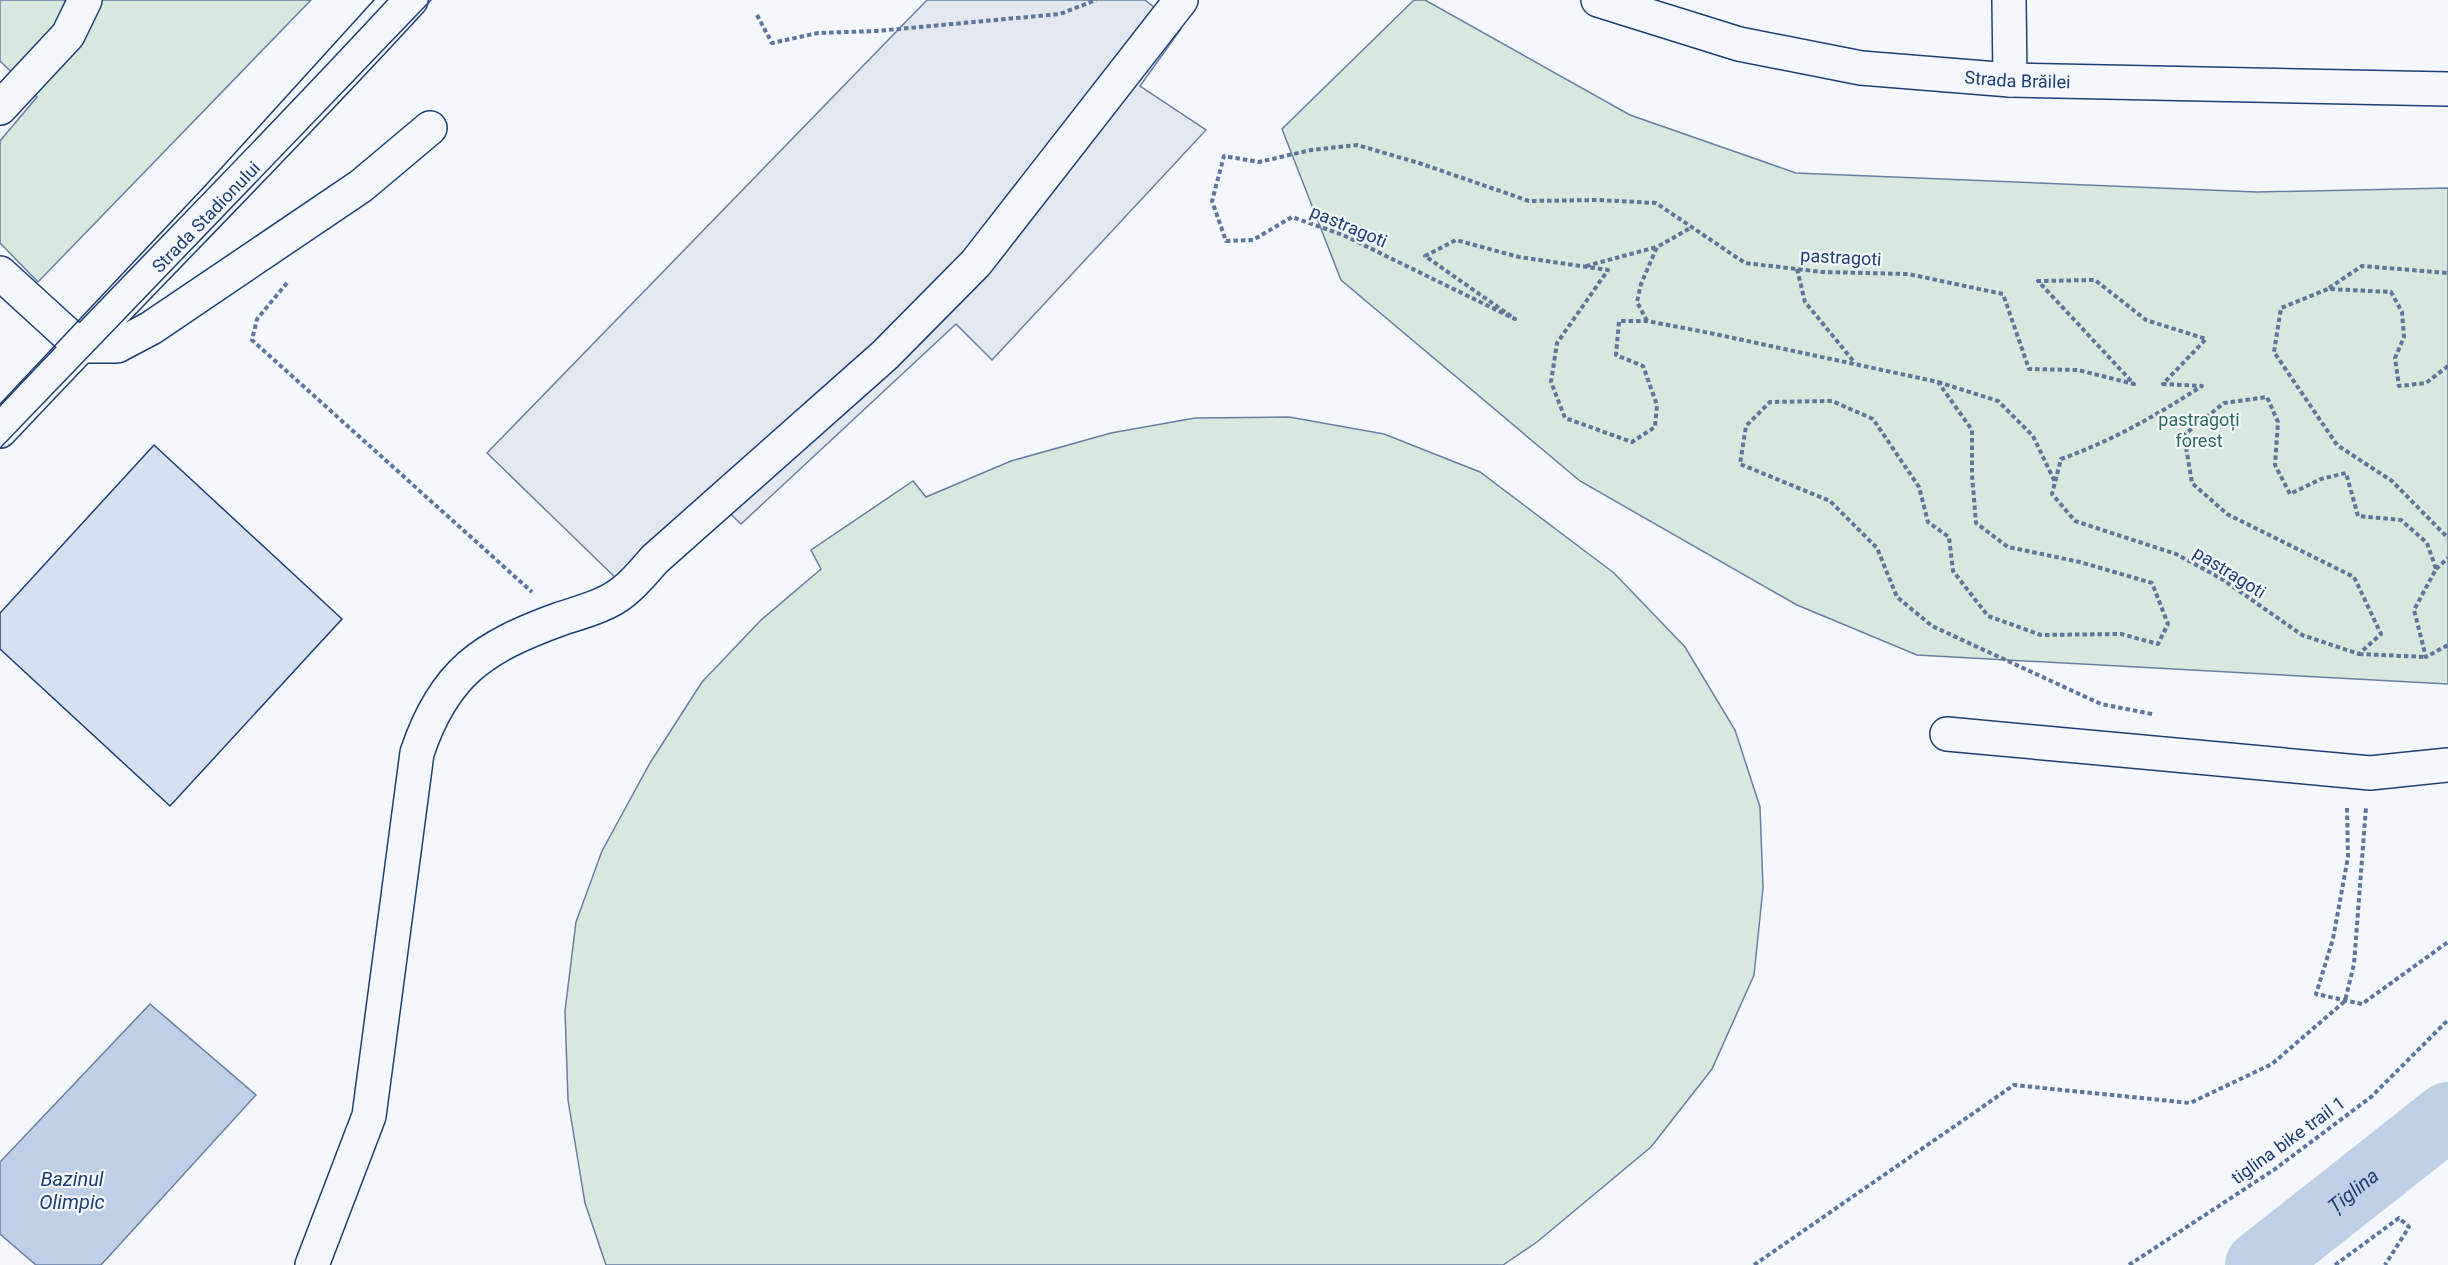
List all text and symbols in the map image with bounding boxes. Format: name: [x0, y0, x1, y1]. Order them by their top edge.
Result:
street label: Strada Brăilei: [1964, 66, 2071, 92]
street label: Strada Stadionului: [147, 157, 264, 276]
street label: pastragoti: [1307, 200, 1391, 252]
street label: pastragoti: [1800, 244, 1882, 270]
park label: pastragoți forest: [2158, 409, 2240, 451]
street label: pastragoti: [2190, 542, 2270, 602]
street label: tiglina bike trail 1: [2227, 1092, 2349, 1188]
water label: Țiglina: [2323, 1163, 2383, 1218]
water label: Bazinul Olimpic: [39, 1167, 105, 1214]

